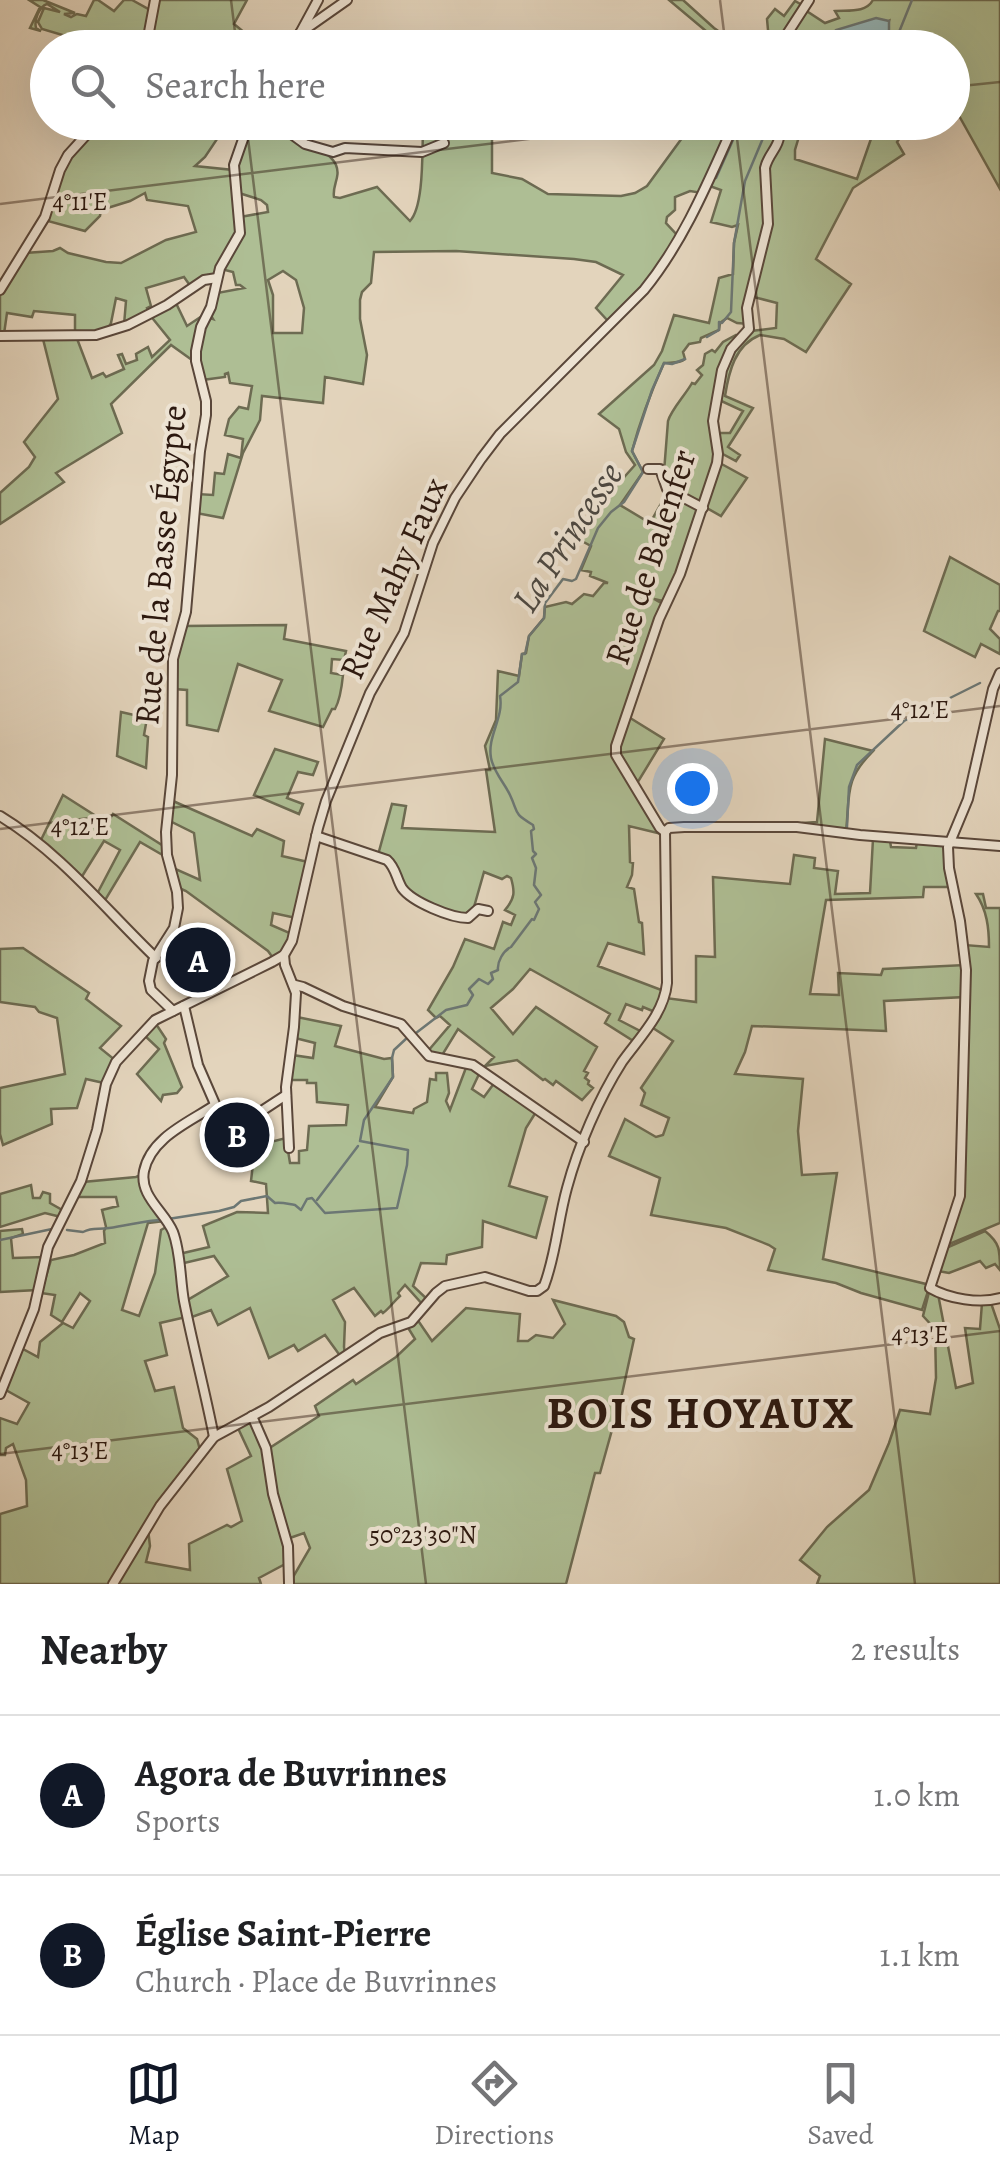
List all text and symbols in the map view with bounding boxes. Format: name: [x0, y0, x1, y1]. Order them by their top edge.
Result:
search box: [30, 30, 970, 140]
icon: search: [65, 58, 120, 113]
text: Search here: [145, 59, 326, 111]
text: 4°11'E: [52, 185, 108, 219]
street label: Rue de la Basse Égypte: [122, 403, 198, 727]
street label: Rue de Balenfer: [593, 443, 707, 671]
water label: La Princesse: [499, 452, 635, 622]
street label: Rue Mahy Faux: [327, 469, 459, 687]
text: 4°12'E: [891, 693, 949, 727]
your location: [667, 763, 718, 814]
text: 4°12'E: [51, 810, 109, 844]
pin: A: [166, 922, 230, 998]
pin: B: [204, 1098, 270, 1172]
text: 4°13'E: [891, 1318, 949, 1352]
district label: BOIS HOYAUX: [546, 1382, 856, 1444]
text: 4°13'E: [51, 1434, 109, 1468]
text: 50°23'30"N: [369, 1518, 477, 1552]
text: Nearby: [40, 1621, 167, 1678]
text: 2 results: [851, 1627, 960, 1671]
text: Agora de Buvrinnes: [135, 1747, 447, 1799]
text: A: [62, 1773, 83, 1817]
text: 1.0 km: [873, 1773, 960, 1817]
text: Sports: [135, 1799, 220, 1843]
text: Église Saint-Pierre: [135, 1907, 431, 1959]
text: B: [62, 1933, 83, 1977]
text: 1.1 km: [879, 1933, 960, 1977]
text: Church · Place de Buvrinnes: [135, 1959, 497, 2003]
tab: Map: [126, 2056, 181, 2154]
tab: Directions: [434, 2056, 554, 2154]
tab: Saved: [807, 2056, 874, 2154]

